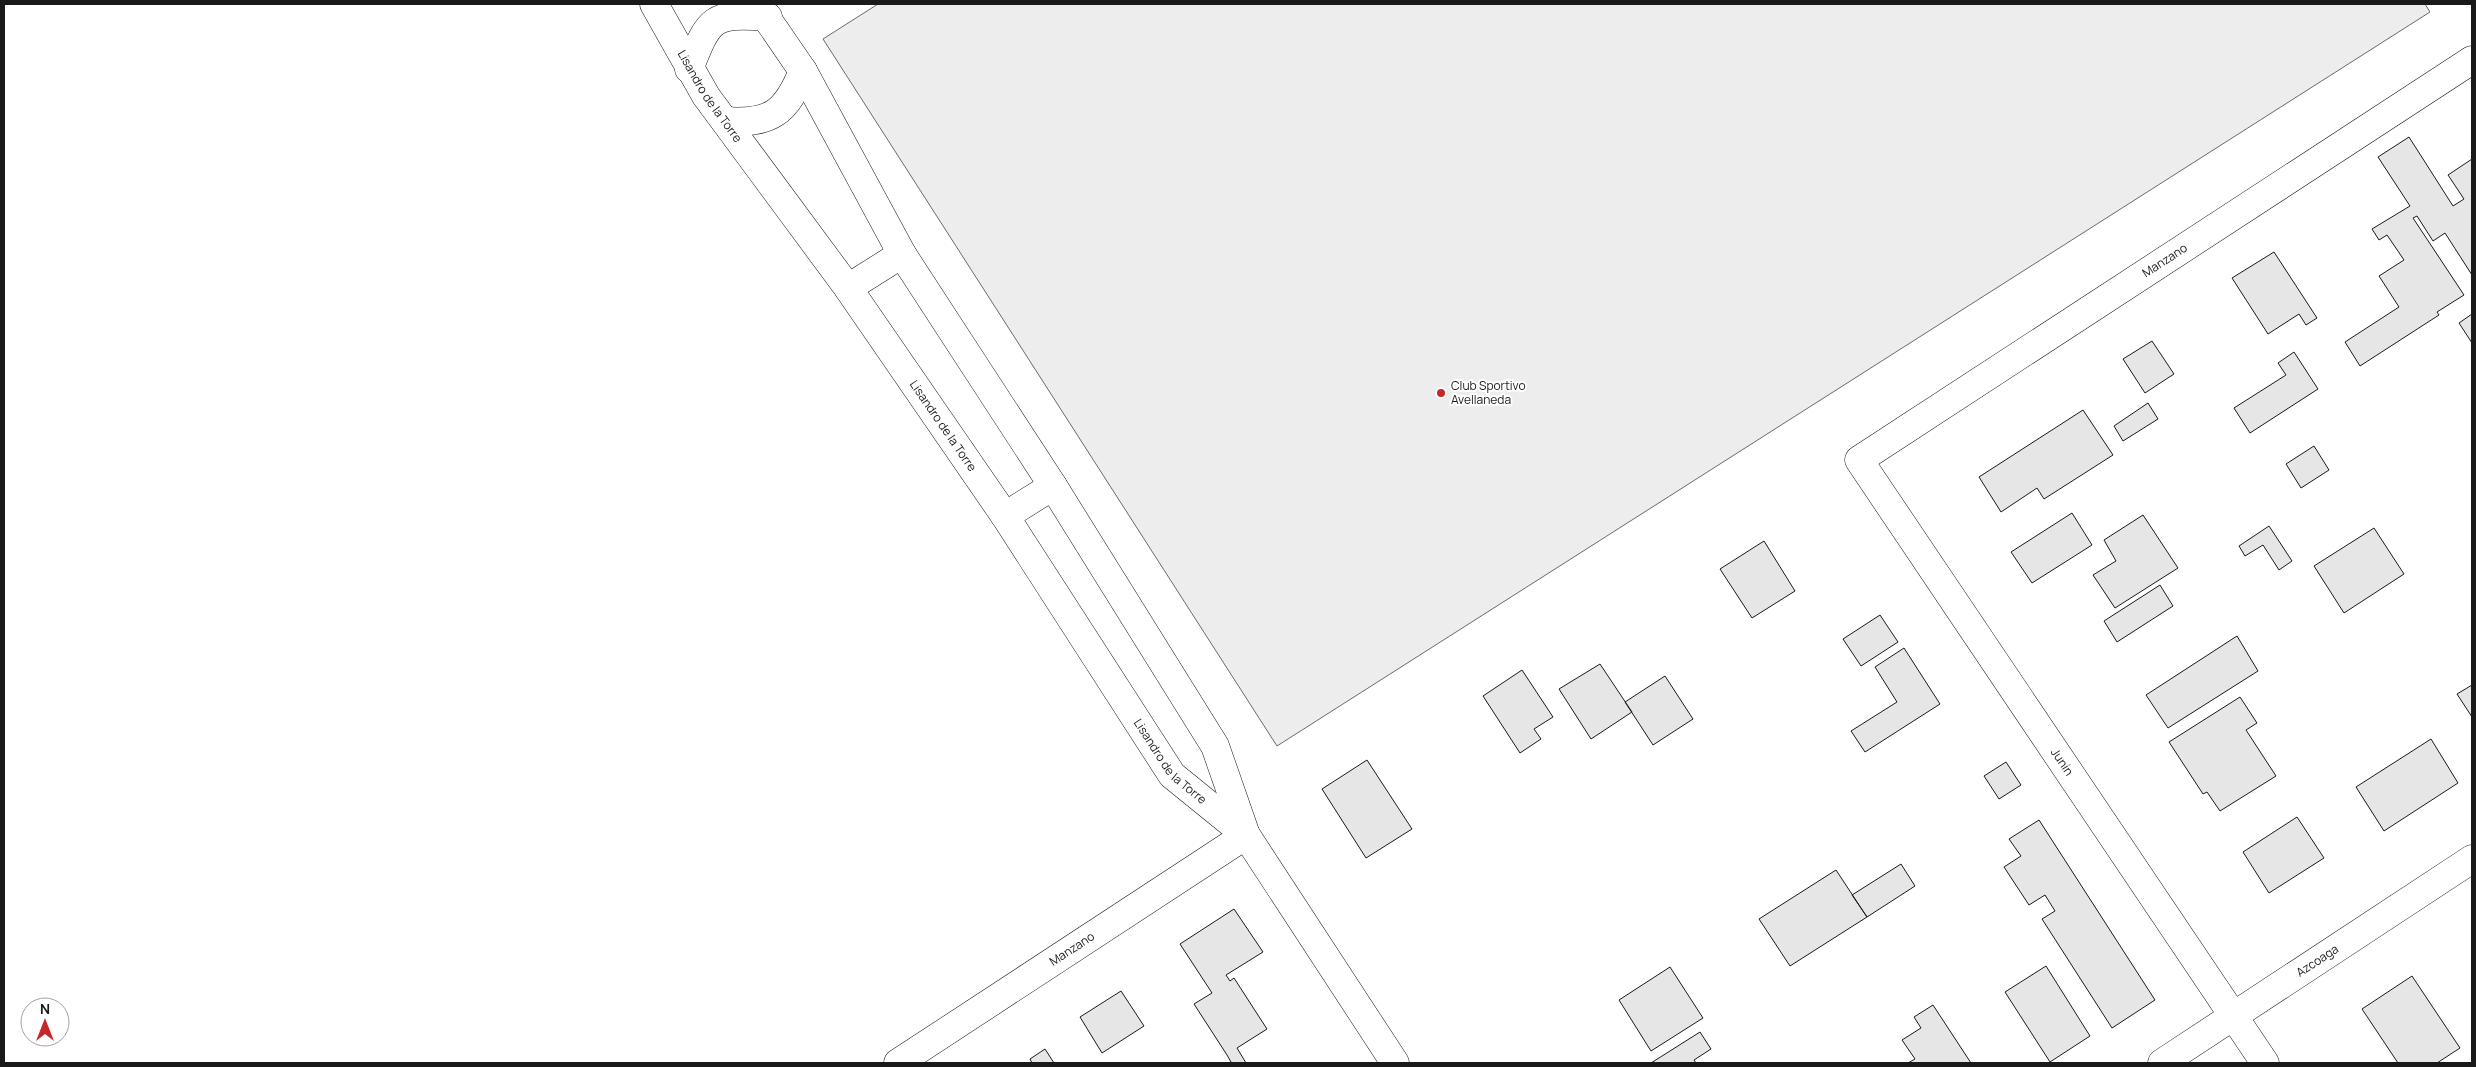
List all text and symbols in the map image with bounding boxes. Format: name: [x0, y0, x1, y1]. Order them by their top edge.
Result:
street label: Lisandro de la Torre: [674, 47, 746, 146]
street label: Manzano: [2139, 239, 2190, 281]
street label: Lisandro de la Torre: [906, 377, 981, 475]
place label: Club Sportivo Avellaneda: [1451, 377, 1526, 408]
marker: Club Sportivo Avellaneda: [1435, 387, 1447, 399]
street label: Lisandro de la Torre: [1130, 715, 1210, 808]
street label: Junín: [2047, 745, 2078, 779]
street label: Manzano: [1046, 928, 1098, 970]
street label: Azcoaga: [2293, 940, 2342, 980]
north arrow: [20, 997, 70, 1047]
text: N: [40, 999, 50, 1018]

